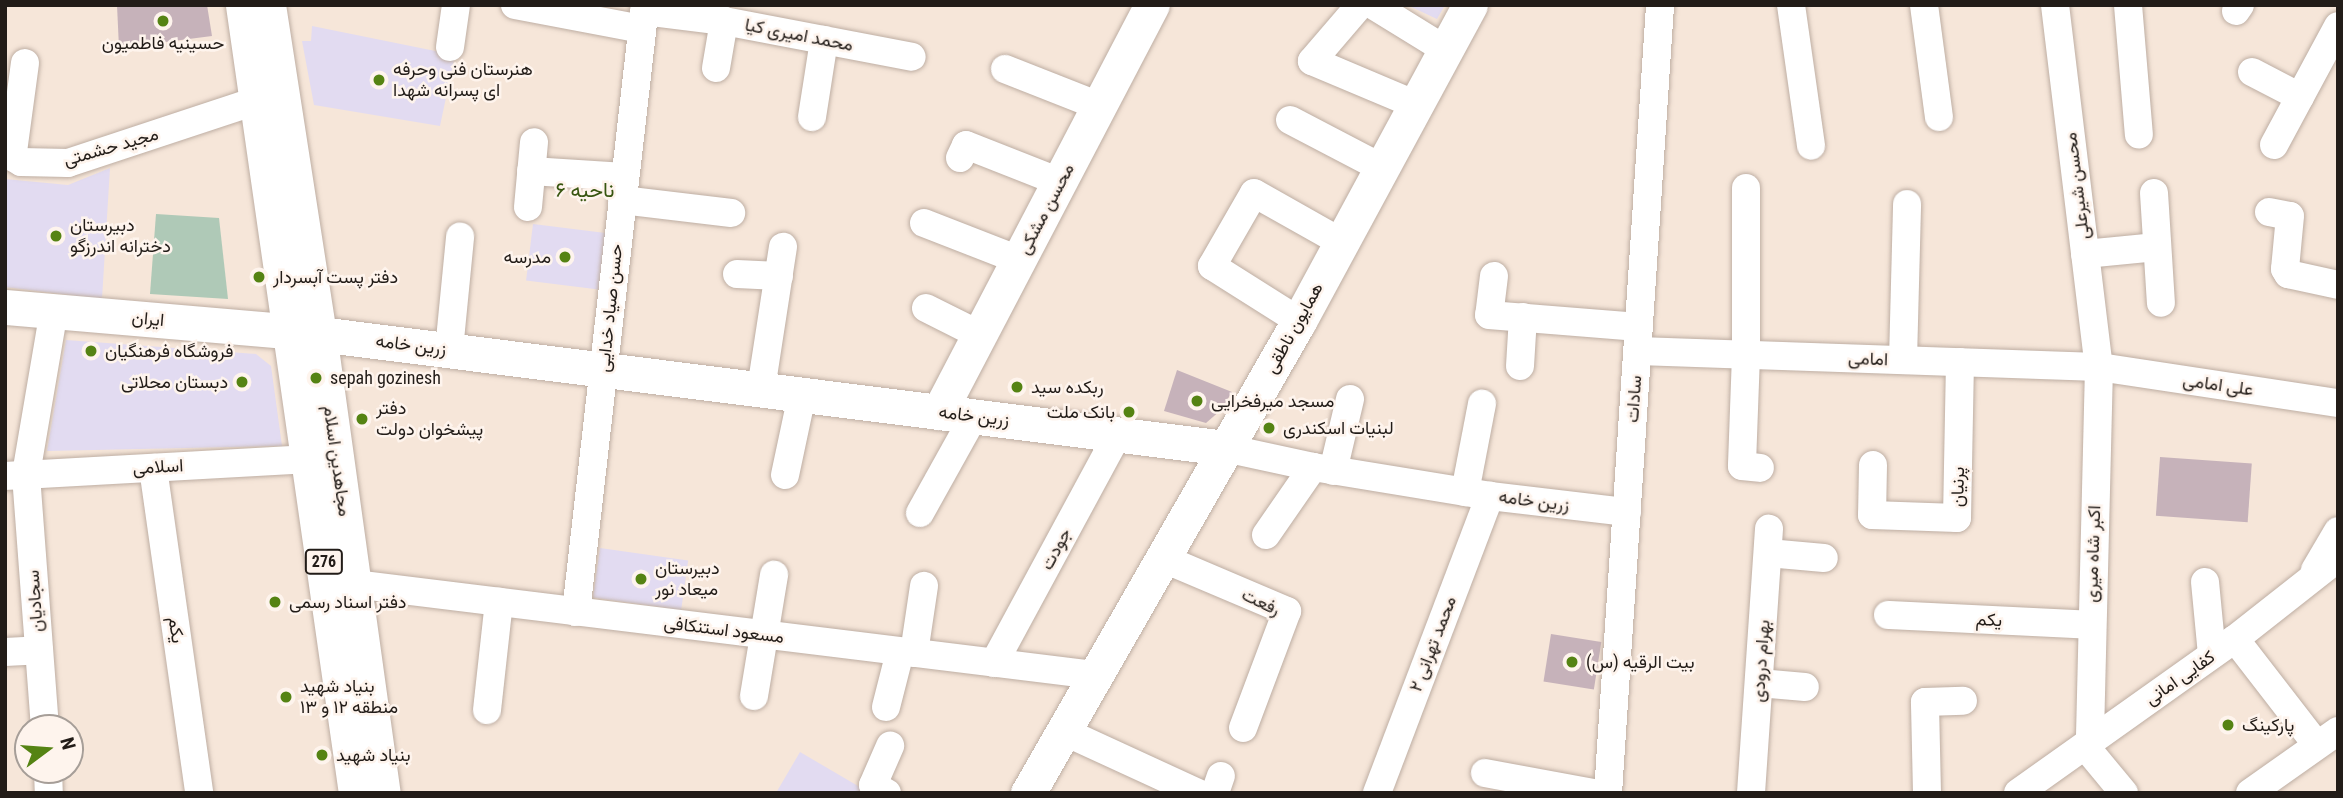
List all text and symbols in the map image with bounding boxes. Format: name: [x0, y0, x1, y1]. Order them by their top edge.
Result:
marker: حسینیه فاطمیون: [155, 13, 171, 29]
street label: محمد امیری کیا: [743, 14, 855, 56]
place label: حسینیه فاطمیون: [102, 32, 224, 54]
place label: هنرستان فنی وحرفه ای پسرانه شهدا: [393, 59, 533, 102]
marker: هنرستان فنی وحرفه ای پسرانه شهدا: [371, 72, 387, 88]
street label: مجید حشمتی: [61, 123, 161, 171]
street label: محسن شیرعلی: [2060, 131, 2094, 241]
street label: محسن مشکی: [1013, 160, 1079, 258]
district label: ناحیه ۶: [555, 177, 615, 203]
place label: دبیرستان دخترانه اندرزگو: [70, 215, 171, 258]
marker: دبیرستان دخترانه اندرزگو: [48, 228, 64, 244]
street label: حسن صیاد خدایی: [593, 243, 627, 373]
place label: مدرسه: [504, 246, 551, 268]
marker: مدرسه: [557, 249, 573, 265]
place label: دفتر پست آبسردار: [273, 266, 398, 288]
marker: دفتر پست آبسردار: [251, 269, 267, 285]
street label: همایون ناطقی: [1260, 279, 1328, 377]
street label: ایران: [131, 307, 165, 331]
street label: زرین خامه: [374, 330, 448, 360]
place label: فروشگاه فرهنگیان: [105, 340, 233, 362]
marker: فروشگاه فرهنگیان: [83, 343, 99, 359]
street label: امامی: [1848, 348, 1888, 370]
place label: sepah gozinesh: [330, 367, 441, 389]
street label: علی امامی: [2181, 369, 2255, 401]
marker: sepah gozinesh: [308, 370, 324, 386]
place label: دبستان محلاتی: [121, 371, 228, 393]
marker: دبستان محلاتی: [234, 374, 250, 390]
street label: سادات: [1622, 375, 1646, 423]
place label: ربکده سید: [1031, 376, 1104, 398]
marker: ربکده سید: [1009, 379, 1025, 395]
place label: مسجد میرفخرایی: [1211, 390, 1334, 412]
marker: مسجد میرفخرایی: [1189, 393, 1205, 409]
place label: دفتر پیشخوان دولت: [376, 398, 483, 440]
street label: زرین خامه: [937, 401, 1011, 431]
place label: بانک ملت: [1047, 401, 1115, 423]
street label: مجاهدین اسلام: [319, 404, 355, 518]
marker: بانک ملت: [1121, 404, 1137, 420]
marker: دفتر پیشخوان دولت: [354, 411, 370, 427]
place label: لبنیات اسکندری: [1283, 417, 1394, 439]
marker: لبنیات اسکندری: [1261, 420, 1277, 436]
street label: اسلامی: [132, 455, 184, 479]
street label: پرنیان: [1947, 467, 1969, 507]
street label: زرین خامه: [1497, 486, 1571, 516]
street label: اکبر شاه میری: [2081, 505, 2105, 603]
street label: جودت: [1036, 524, 1076, 574]
road number: 276: [305, 550, 343, 575]
place label: دبیرستان میعاد نور: [655, 558, 720, 600]
street label: سجادیان: [22, 569, 48, 633]
marker: دبیرستان میعاد نور: [633, 571, 649, 587]
street label: رفعت: [1238, 583, 1284, 621]
place label: دفتر اسناد رسمی: [289, 591, 406, 613]
street label: محمد تهرانی ۲: [1405, 593, 1461, 695]
marker: دفتر اسناد رسمی: [267, 594, 283, 610]
street label: یکم: [1975, 609, 2003, 631]
street label: مسعود استنکافی: [663, 612, 785, 648]
street label: یکم: [163, 616, 189, 644]
street label: بهرام درودی: [1747, 619, 1775, 703]
street label: کفایی امانی: [2141, 646, 2219, 710]
place label: بیت الرقیه (س): [1586, 651, 1695, 673]
marker: بیت الرقیه (س): [1564, 654, 1580, 670]
place label: بنیاد شهید منطقه ۱۲ و ۱۳: [300, 676, 398, 718]
marker: بنیاد شهید منطقه ۱۲ و ۱۳: [278, 689, 294, 705]
north arrow: [14, 714, 84, 784]
place label: پارکینگ: [2242, 714, 2294, 736]
marker: پارکینگ: [2220, 717, 2236, 733]
text: N: [55, 735, 80, 752]
place label: بنیاد شهید: [336, 744, 411, 766]
marker: بنیاد شهید: [314, 747, 330, 763]

